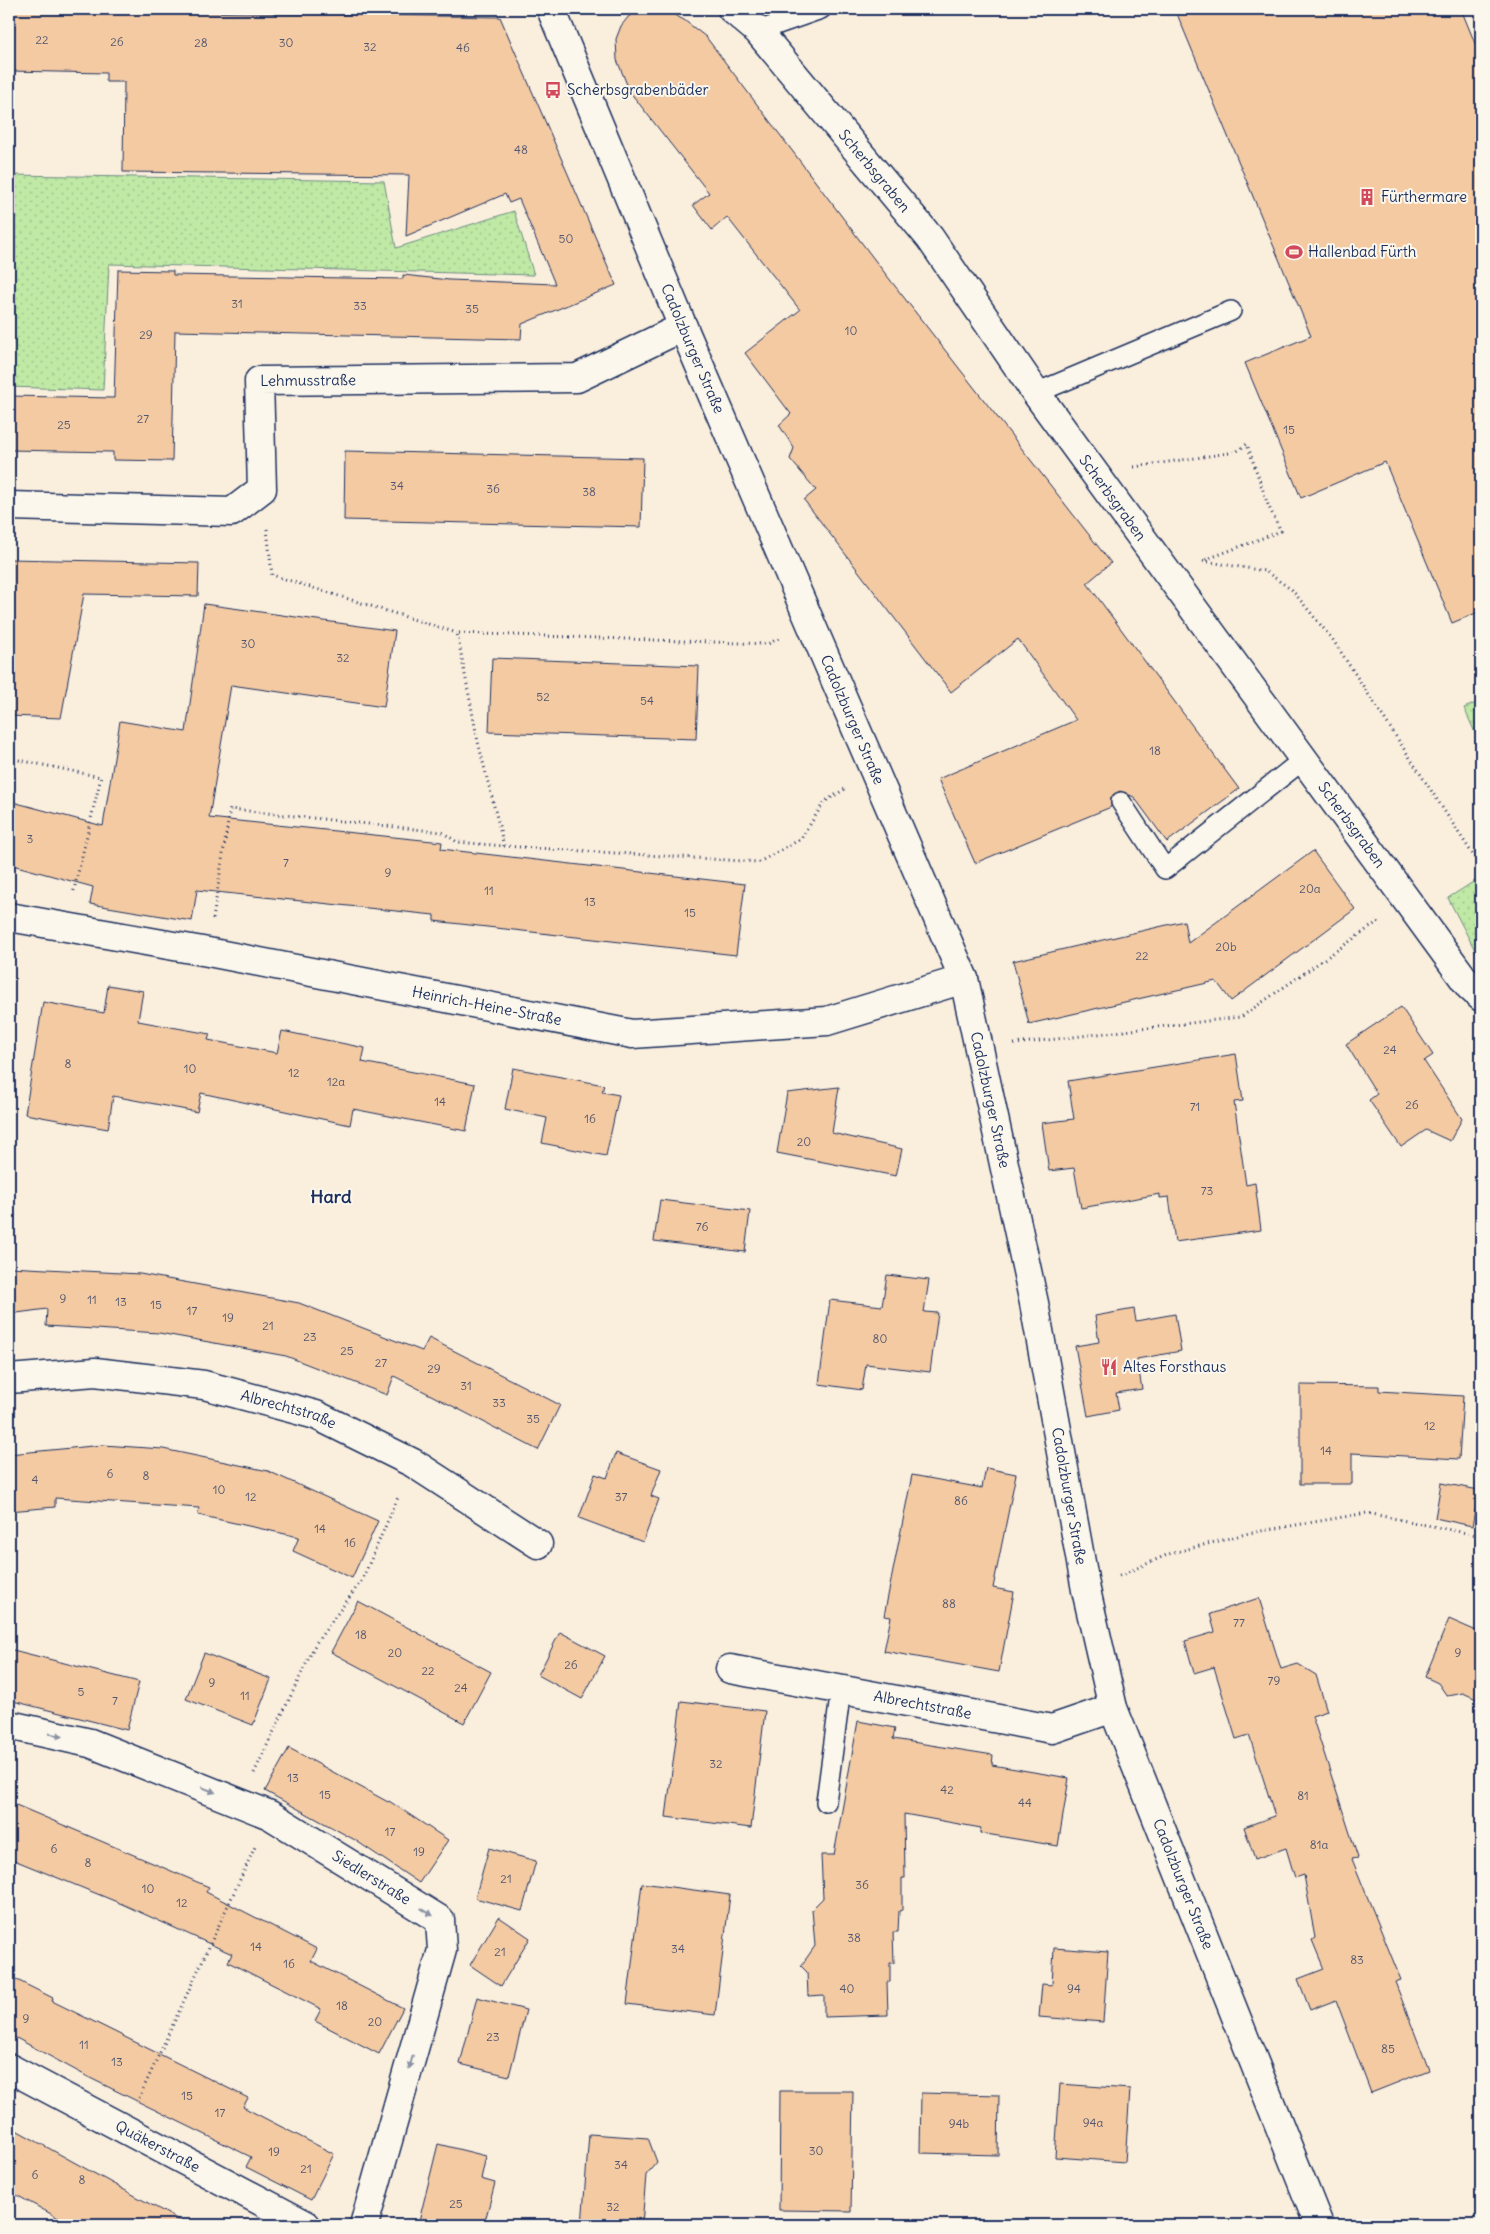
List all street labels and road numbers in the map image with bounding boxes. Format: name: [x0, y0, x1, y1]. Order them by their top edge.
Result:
street label: Scherbsgraben: [835, 125, 915, 216]
street label: Cadolzburger Straße: [657, 281, 729, 416]
street label: Lehmusstraße: [260, 370, 356, 390]
street label: Scherbsgraben: [1075, 451, 1151, 545]
street label: Cadolzburger Straße: [816, 652, 889, 787]
street label: Scherbsgraben: [1314, 778, 1390, 872]
street label: Heinrich-Heine-Straße: [411, 982, 563, 1029]
street label: Cadolzburger Straße: [967, 1030, 1015, 1170]
street label: Albrechtstraße: [239, 1385, 340, 1433]
street label: Cadolzburger Straße: [1048, 1426, 1091, 1566]
street label: Albrechtstraße: [872, 1686, 973, 1723]
street label: Cadolzburger Straße: [1149, 1816, 1218, 1952]
street label: Siedlerstraße: [329, 1846, 414, 1909]
street label: Quäkerstraße: [112, 2116, 203, 2176]

